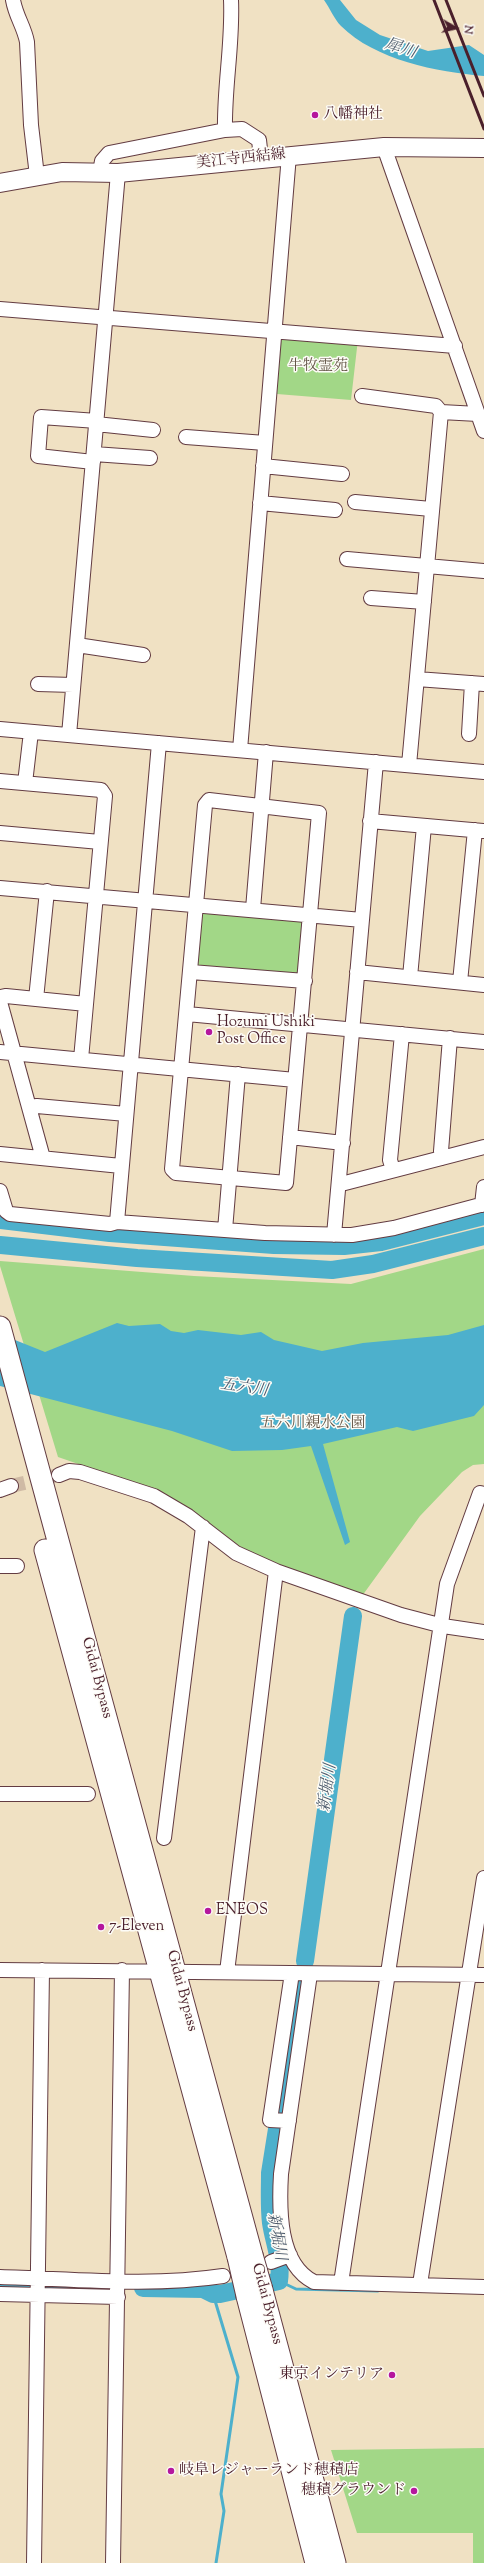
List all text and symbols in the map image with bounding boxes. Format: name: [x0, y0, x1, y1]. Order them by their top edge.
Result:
north arrow: [436, 8, 476, 48]
text: N: [459, 24, 476, 35]
water label: 犀川: [382, 36, 418, 64]
place label: 八幡神社: [323, 106, 383, 124]
marker: 八幡神社: [310, 110, 320, 120]
street label: 美江寺西結線: [195, 146, 287, 174]
park label: 牛牧霊苑: [288, 358, 348, 376]
place label: Hozumi Ushiki Post Office: [217, 1014, 315, 1049]
marker: Hozumi Ushiki Post Office: [204, 1027, 214, 1037]
water label: 五六川: [219, 1376, 269, 1402]
park label: 五六川親水公園: [261, 1415, 365, 1433]
street label: Gidai Bypass: [77, 1635, 115, 1721]
water label: 新堀川: [316, 1763, 342, 1813]
place label: ENEOS: [216, 1902, 268, 1920]
marker: ENEOS: [203, 1906, 213, 1916]
place label: 7-Eleven: [109, 1918, 164, 1936]
marker: 7-Eleven: [96, 1922, 106, 1932]
street label: Gidai Bypass: [162, 1948, 200, 2034]
water label: 新堀川: [261, 2212, 289, 2262]
street label: Gidai Bypass: [247, 2261, 285, 2347]
place label: 東京インテリア: [279, 2366, 384, 2384]
marker: 東京インテリア: [387, 2370, 397, 2380]
place label: 岐阜レジャーランド穂積店: [179, 2462, 359, 2480]
marker: 岐阜レジャーランド穂積店: [166, 2466, 176, 2476]
place label: 穂積グラウンド: [301, 2482, 406, 2500]
marker: 穂積グラウンド: [409, 2486, 419, 2496]

